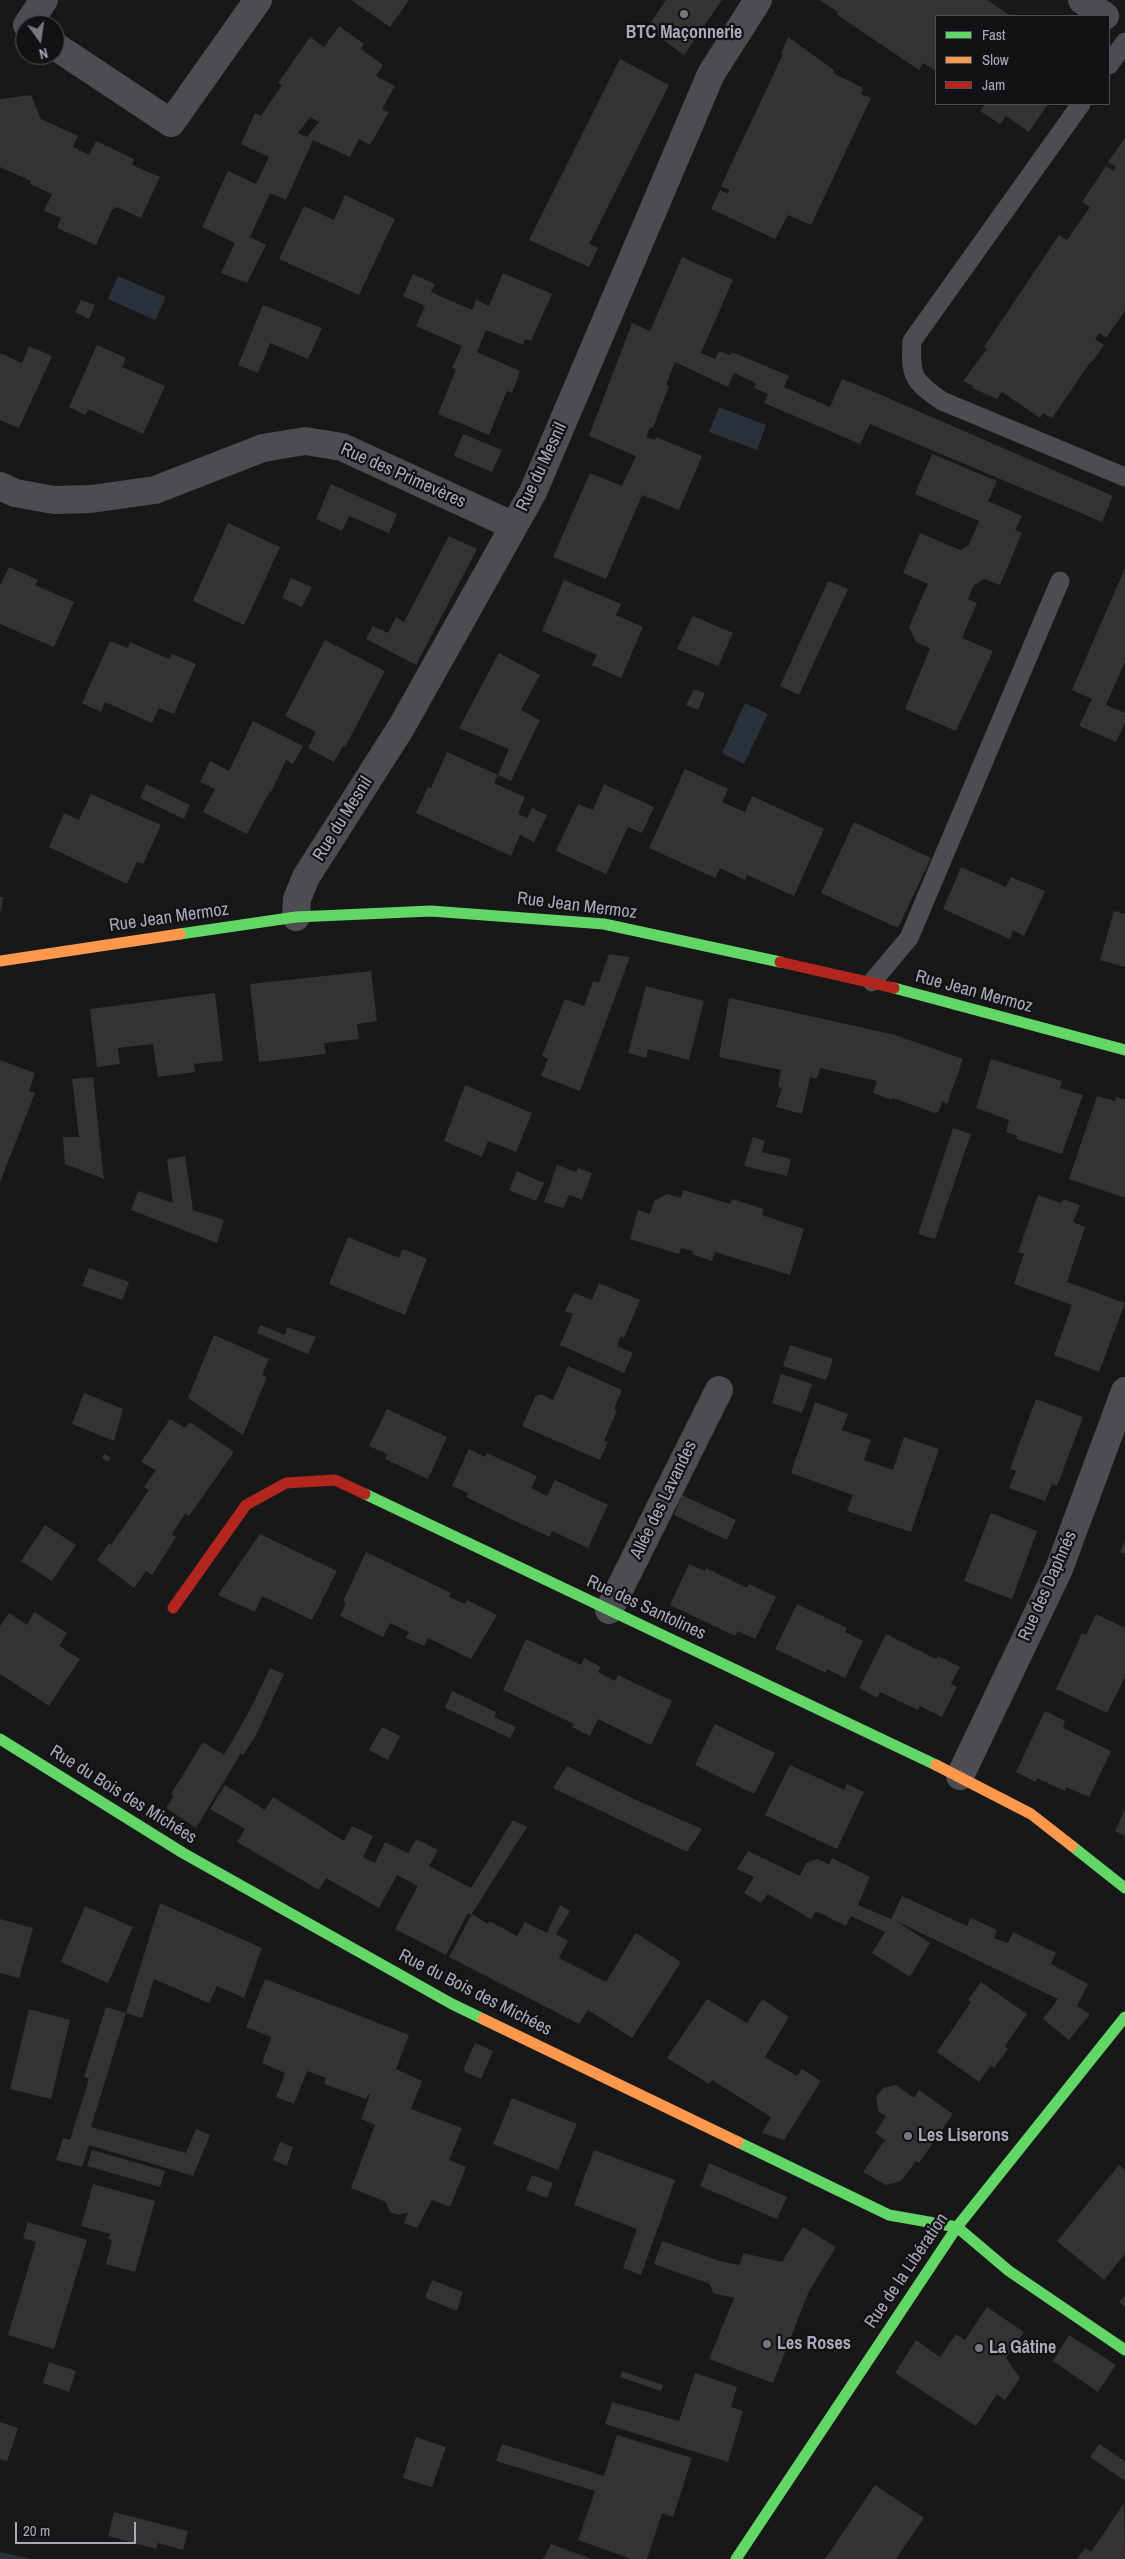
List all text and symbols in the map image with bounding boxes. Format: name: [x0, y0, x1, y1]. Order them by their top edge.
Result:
marker: BTC Maçonnerie: [678, 8, 690, 20]
north arrow: [15, 15, 65, 65]
legend: [935, 15, 1110, 105]
place label: BTC Maçonnerie: [626, 22, 742, 44]
text: Fast: [982, 24, 1005, 45]
text: N: [37, 44, 50, 63]
text: Slow: [982, 49, 1009, 70]
text: Jam: [982, 74, 1005, 95]
street label: Rue du Mesnil: [512, 419, 572, 515]
street label: Rue des Primevères: [337, 439, 469, 513]
street label: Rue du Mesnil: [309, 773, 377, 865]
street label: Rue Jean Mermoz: [516, 888, 638, 924]
street label: Rue Jean Mermoz: [108, 899, 230, 937]
street label: Rue Jean Mermoz: [913, 966, 1035, 1018]
street label: Allée des Lavandes: [626, 1437, 702, 1563]
street label: Rue des Daphnés: [1014, 1528, 1082, 1644]
street label: Rue des Santolines: [583, 1571, 709, 1645]
street label: Rue du Bois des Michées: [46, 1741, 200, 1849]
street label: Rue du Bois des Michées: [395, 1945, 555, 2041]
place label: Les Liserons: [918, 2125, 1009, 2147]
marker: Les Liserons: [902, 2130, 914, 2142]
street label: Rue de la Libération: [861, 2210, 953, 2332]
place label: Les Roses: [777, 2333, 851, 2355]
place label: La Gâtine: [989, 2337, 1056, 2359]
marker: Les Roses: [761, 2338, 773, 2350]
marker: La Gâtine: [973, 2342, 985, 2354]
scale bar: [18, 2512, 139, 2544]
text: 20 m: [23, 2520, 50, 2541]

